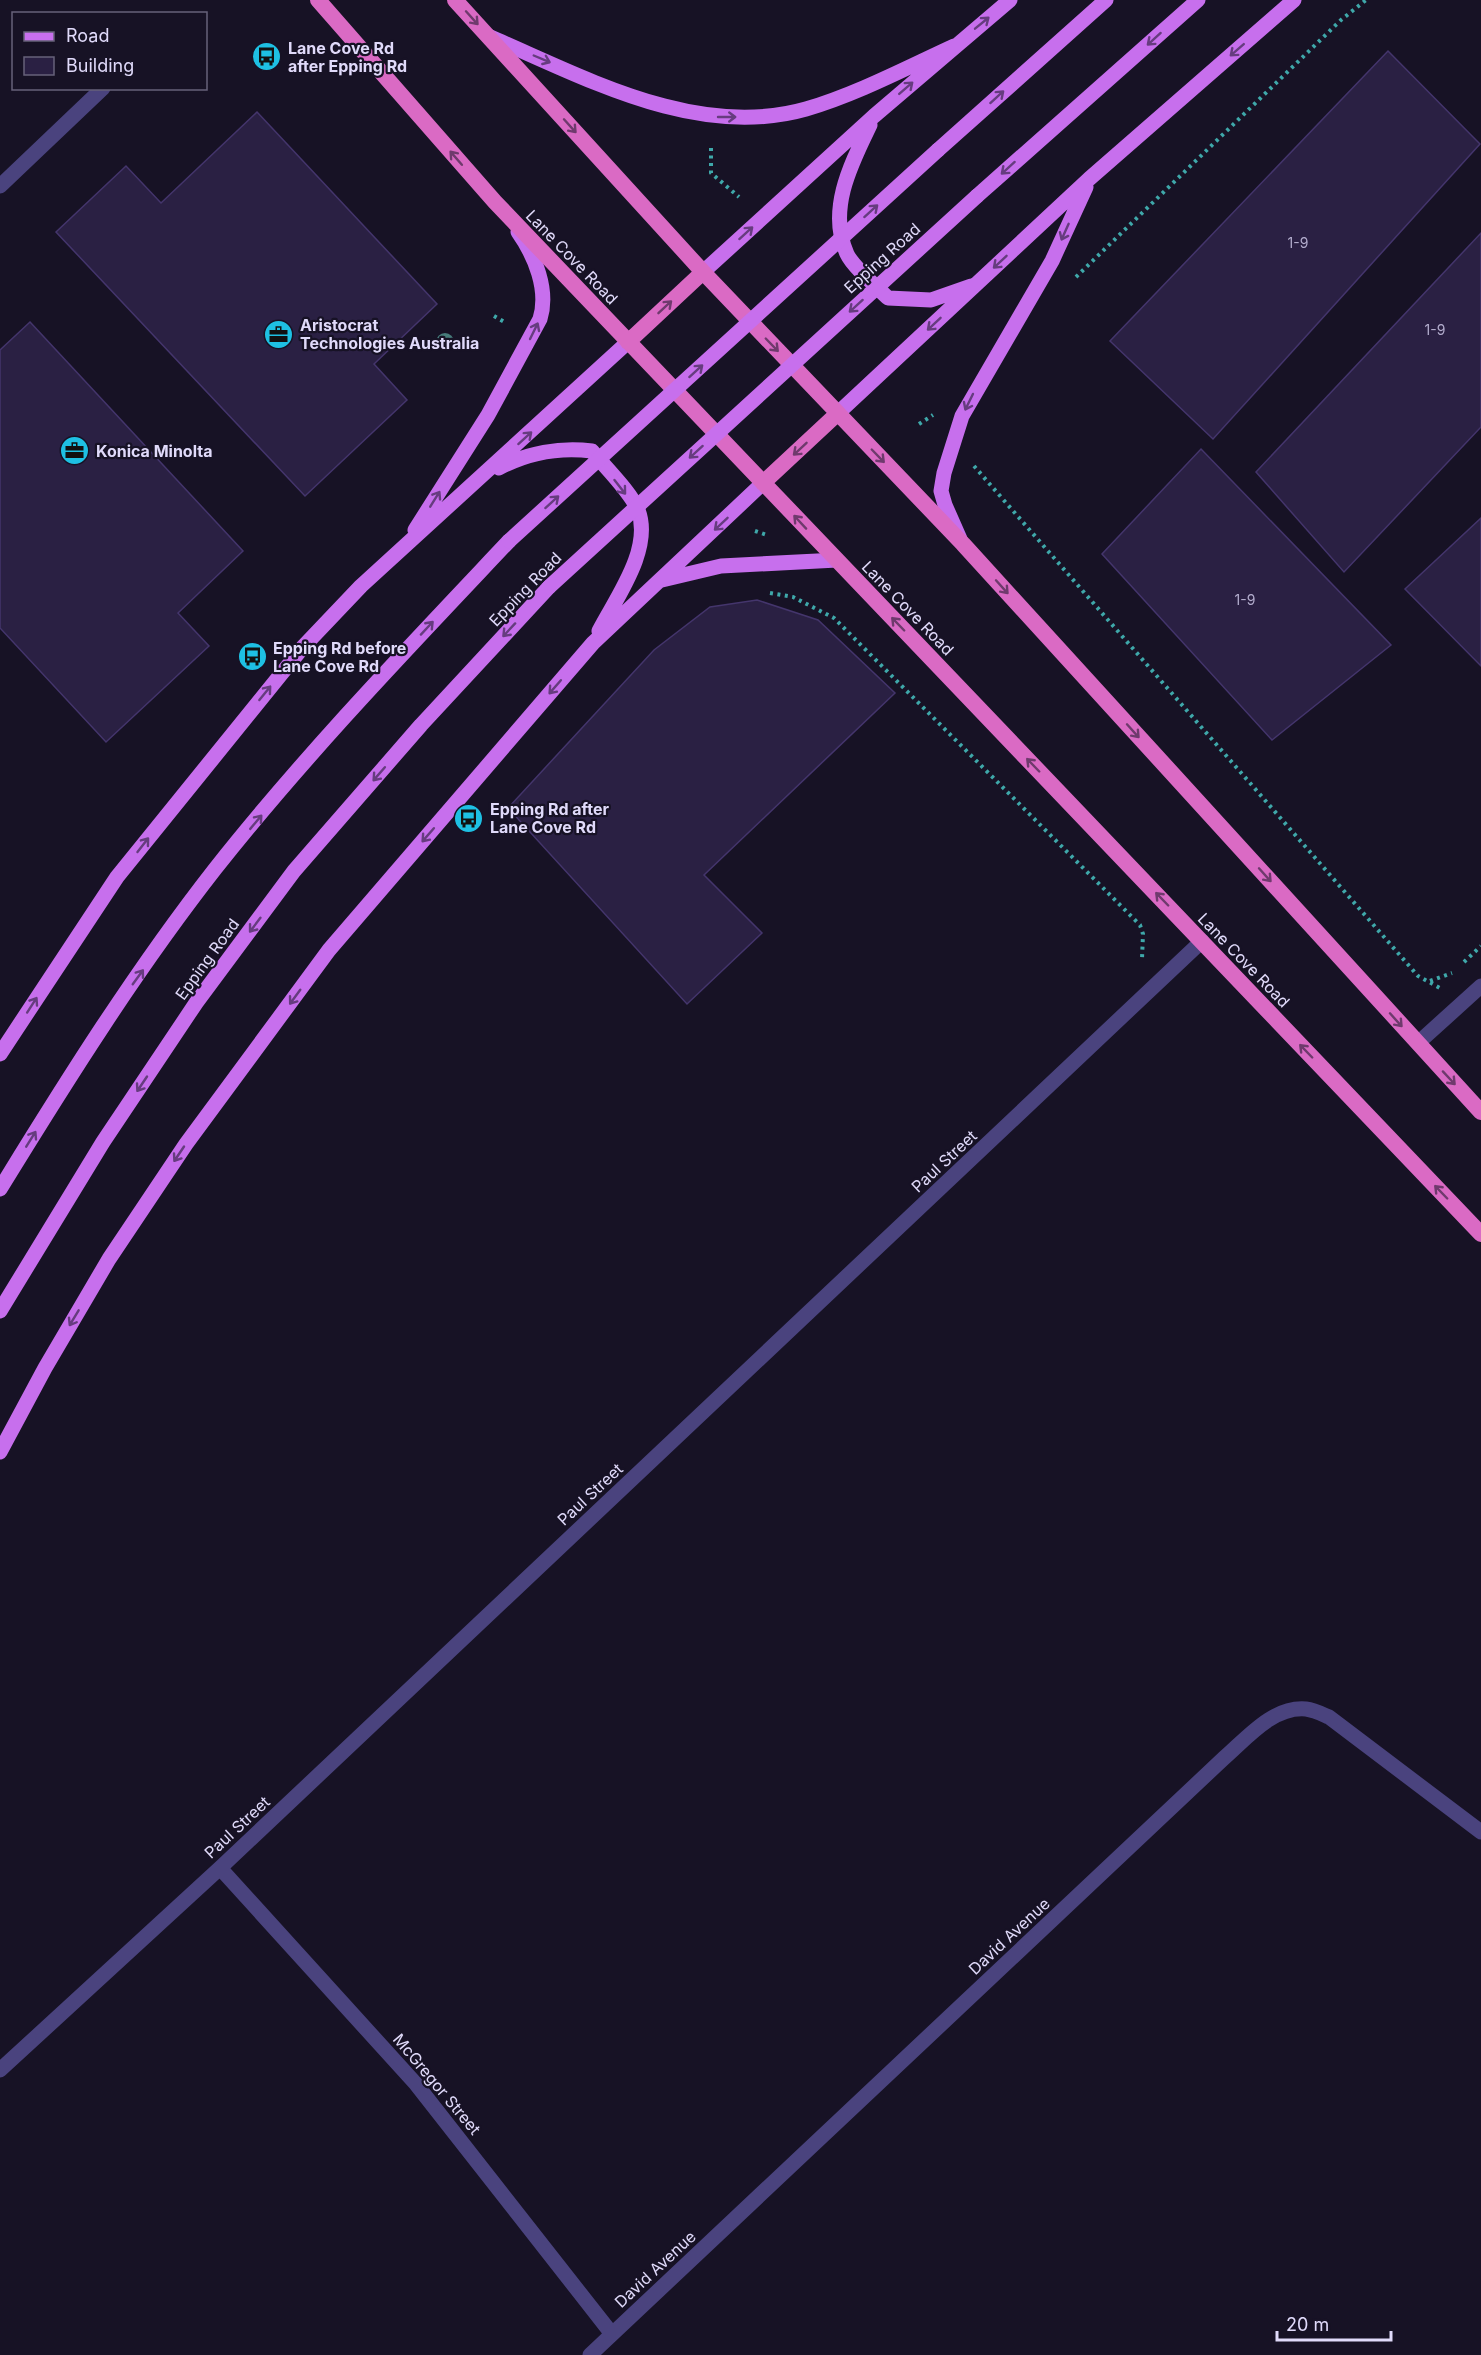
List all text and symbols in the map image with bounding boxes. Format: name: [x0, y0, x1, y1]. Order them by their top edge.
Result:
one-way arrow: [465, 10, 479, 25]
legend: [12, 12, 207, 90]
one-way arrow: [973, 17, 989, 30]
text: Road: [66, 25, 109, 46]
one-way arrow: [1147, 32, 1162, 46]
place label: Lane Cove Rd after Epping Rd: [288, 38, 407, 76]
bus stop icon: Lane Cove Rd after Epping Rd: [251, 41, 283, 73]
one-way arrow: [1230, 43, 1245, 57]
one-way arrow: [532, 54, 551, 65]
text: Building: [66, 55, 134, 76]
one-way arrow: [898, 81, 913, 95]
one-way arrow: [989, 90, 1004, 104]
one-way arrow: [717, 111, 737, 123]
one-way arrow: [563, 118, 577, 133]
one-way arrow: [449, 151, 463, 166]
one-way arrow: [1001, 161, 1016, 175]
one-way arrow: [864, 204, 879, 218]
street label: Lane Cove Road: [522, 206, 622, 308]
street label: Epping Road: [840, 219, 924, 297]
one-way arrow: [1059, 223, 1070, 241]
one-way arrow: [738, 226, 753, 240]
house number: 1-9: [1288, 234, 1308, 251]
one-way arrow: [993, 255, 1008, 269]
one-way arrow: [849, 299, 864, 313]
one-way arrow: [658, 300, 673, 314]
place label: Aristocrat Technologies Australia: [300, 315, 479, 353]
one-way arrow: [926, 317, 941, 331]
office icon: Aristocrat Technologies Australia: [263, 318, 295, 350]
house number: 1-9: [1425, 321, 1445, 338]
one-way arrow: [529, 322, 541, 340]
one-way arrow: [765, 338, 779, 353]
one-way arrow: [688, 364, 703, 378]
one-way arrow: [963, 392, 974, 410]
one-way arrow: [517, 431, 532, 445]
office icon: Konica Minolta: [59, 435, 91, 467]
place label: Konica Minolta: [96, 441, 212, 461]
one-way arrow: [793, 442, 808, 456]
one-way arrow: [689, 445, 704, 459]
one-way arrow: [870, 449, 885, 464]
one-way arrow: [614, 478, 627, 494]
one-way arrow: [429, 490, 442, 507]
one-way arrow: [544, 495, 559, 509]
one-way arrow: [793, 514, 807, 529]
one-way arrow: [714, 516, 729, 530]
street label: Epping Road: [485, 548, 565, 630]
street label: Lane Cove Road: [858, 557, 958, 659]
one-way arrow: [995, 579, 1009, 594]
house number: 1-9: [1235, 591, 1255, 608]
one-way arrow: [891, 616, 905, 631]
one-way arrow: [419, 621, 434, 636]
one-way arrow: [502, 622, 517, 637]
place label: Epping Rd before Lane Cove Rd: [273, 638, 406, 676]
bus stop icon: Epping Rd before Lane Cove Rd: [236, 641, 268, 673]
one-way arrow: [548, 679, 562, 694]
one-way arrow: [258, 686, 272, 701]
one-way arrow: [1126, 724, 1140, 739]
one-way arrow: [1025, 757, 1040, 772]
one-way arrow: [372, 766, 385, 782]
place label: Epping Rd after Lane Cove Rd: [490, 799, 610, 837]
bus stop icon: Epping Rd after Lane Cove Rd: [453, 802, 485, 834]
one-way arrow: [249, 815, 263, 830]
one-way arrow: [421, 827, 435, 842]
one-way arrow: [137, 837, 150, 853]
one-way arrow: [1258, 868, 1272, 883]
one-way arrow: [1154, 892, 1169, 907]
street label: Lane Cove Road: [1194, 909, 1294, 1011]
street label: Epping Road: [171, 915, 243, 1003]
one-way arrow: [248, 916, 261, 932]
one-way arrow: [132, 969, 144, 985]
one-way arrow: [289, 988, 301, 1004]
one-way arrow: [26, 997, 38, 1014]
one-way arrow: [1389, 1012, 1403, 1027]
one-way arrow: [1299, 1043, 1314, 1058]
one-way arrow: [1442, 1070, 1456, 1085]
one-way arrow: [136, 1075, 148, 1091]
street label: Paul Street: [907, 1126, 981, 1196]
one-way arrow: [25, 1131, 37, 1148]
one-way arrow: [173, 1145, 185, 1162]
one-way arrow: [1434, 1185, 1448, 1200]
one-way arrow: [68, 1309, 80, 1326]
street label: Paul Street: [553, 1459, 627, 1529]
street label: Paul Street: [200, 1792, 274, 1862]
street label: David Avenue: [964, 1893, 1054, 1979]
street label: McGregor Street: [389, 2029, 485, 2139]
street label: David Avenue: [610, 2226, 700, 2312]
scale bar: [1277, 2304, 1391, 2342]
text: 20 m: [1286, 2314, 1329, 2335]

